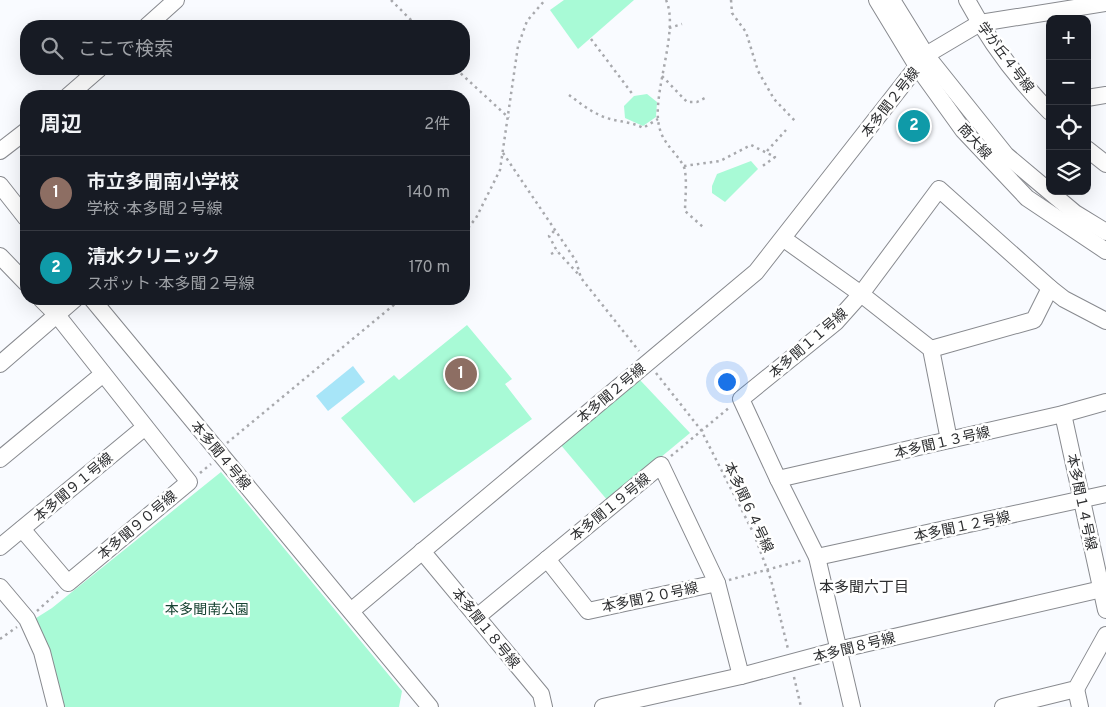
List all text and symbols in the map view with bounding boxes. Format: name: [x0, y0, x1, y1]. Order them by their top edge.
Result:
map controls: [1046, 15, 1091, 195]
button: +: [1046, 15, 1091, 60]
street label: 学が丘４号線: [973, 19, 1037, 97]
search box: [20, 20, 470, 75]
icon: search: [38, 34, 66, 62]
text: ここで検索: [78, 38, 173, 62]
button: −: [1046, 60, 1091, 105]
street label: 本多聞２号線: [859, 65, 924, 141]
button: locate: [1046, 105, 1091, 150]
pin: 2: [898, 107, 930, 145]
text: 周辺: [40, 112, 82, 139]
text: 2件: [424, 115, 450, 135]
street label: 商大線: [954, 121, 994, 163]
button: layers: [1046, 150, 1091, 195]
text: 市立多聞南小学校: [87, 171, 239, 195]
text: 1: [53, 183, 59, 203]
text: 140 m: [407, 183, 450, 203]
text: 学校 · 本多聞２号線: [87, 200, 223, 220]
text: 清水クリニック: [87, 246, 220, 270]
text: 2: [51, 258, 61, 278]
text: 170 m: [409, 258, 450, 278]
text: スポット · 本多聞２号線: [87, 275, 255, 295]
street label: 本多聞１１号線: [766, 306, 852, 383]
pin: 1: [445, 355, 477, 393]
street label: 本多聞２号線: [574, 361, 650, 428]
your location: [714, 369, 740, 395]
street label: 本多聞４号線: [186, 418, 253, 494]
street label: 本多聞１３号線: [893, 424, 992, 463]
street label: 本多聞９１号線: [31, 450, 117, 526]
street label: 本多聞１４号線: [1062, 453, 1099, 552]
street label: 本多聞６４号線: [719, 460, 776, 556]
street label: 本多聞１９号線: [568, 471, 654, 546]
street label: 本多聞９０号線: [95, 488, 181, 564]
street label: 本多聞１２号線: [913, 509, 1012, 546]
district label: 本多聞六丁目: [819, 579, 909, 598]
street label: 本多聞２０号線: [601, 580, 700, 617]
street label: 本多聞１８号線: [447, 586, 522, 672]
park label: 本多聞南公園: [165, 602, 249, 619]
street label: 本多聞８号線: [812, 630, 897, 667]

